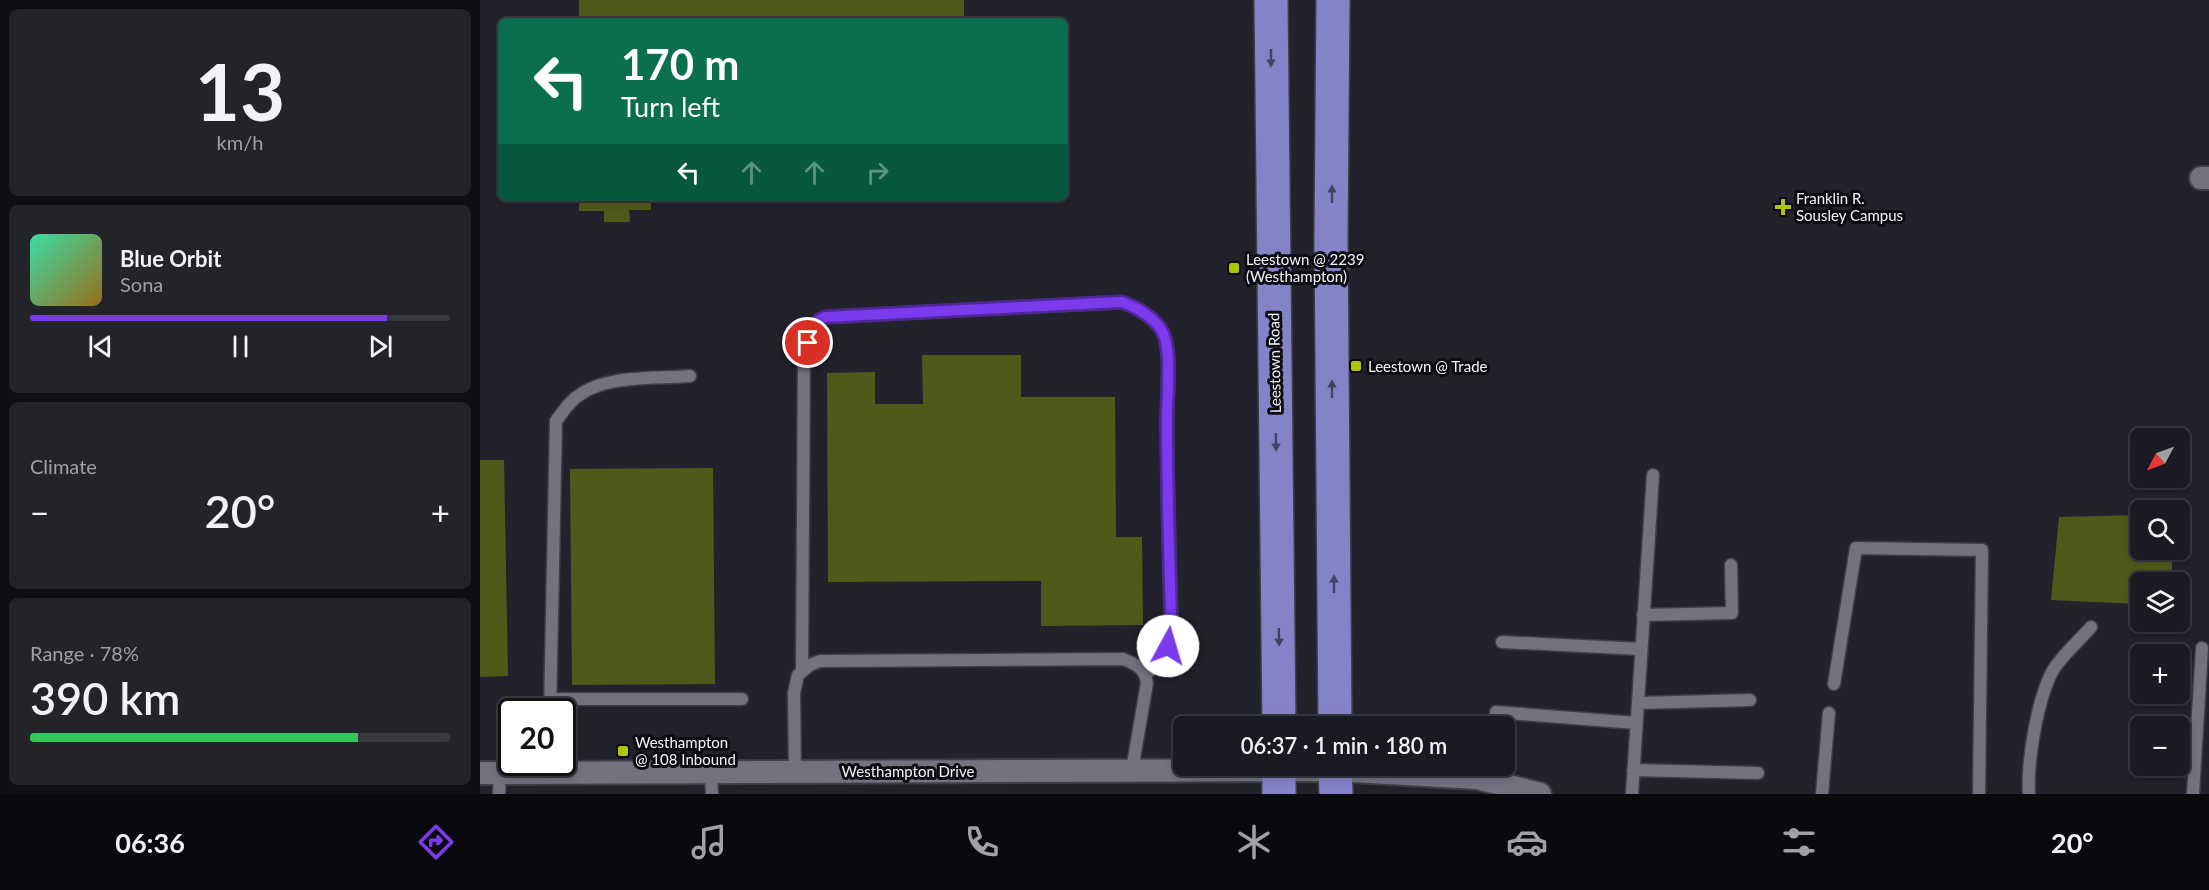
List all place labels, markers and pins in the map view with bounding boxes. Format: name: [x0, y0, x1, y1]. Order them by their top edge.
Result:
place label: Franklin R. Sousley Campus: [1796, 189, 1903, 224]
marker: Franklin R. Sousley Campus: [1774, 198, 1792, 216]
place label: Leestown @ 2239 (Westhampton): [1246, 250, 1364, 285]
marker: Leestown @ 2239 (Westhampton): [1227, 261, 1241, 275]
pin: [782, 317, 833, 368]
place label: Leestown @ Trade: [1368, 357, 1488, 375]
marker: Leestown @ Trade: [1349, 359, 1363, 373]
place label: Westhampton @ 108 Inbound: [635, 733, 736, 768]
marker: Westhampton @ 108 Inbound: [616, 744, 630, 758]

